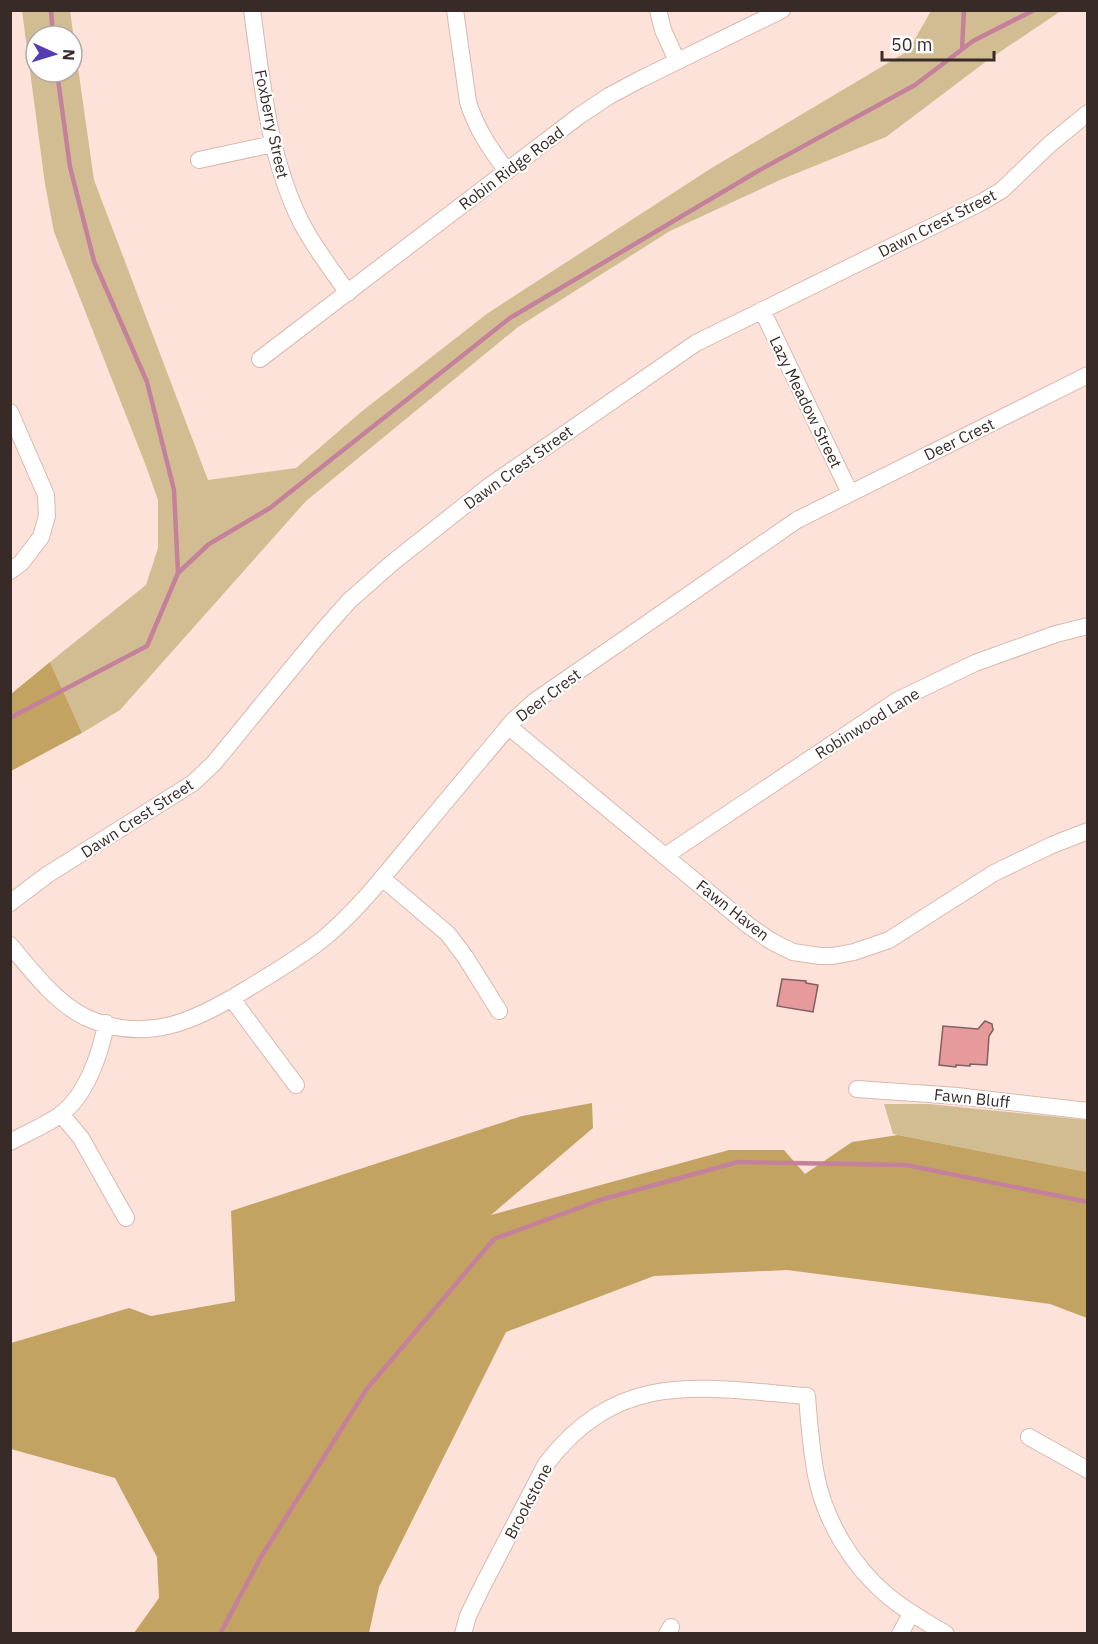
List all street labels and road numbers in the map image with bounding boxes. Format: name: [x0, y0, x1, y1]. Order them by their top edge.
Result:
street label: Foxberry Street: [251, 68, 293, 180]
street label: Robin Ridge Road: [455, 122, 567, 214]
street label: Dawn Crest Street: [875, 185, 999, 261]
street label: Lazy Meadow Street: [765, 333, 847, 471]
street label: Deer Crest: [921, 413, 997, 465]
street label: Dawn Crest Street: [460, 421, 576, 513]
street label: Deer Crest: [512, 664, 584, 726]
street label: Robinwood Lane: [811, 683, 923, 763]
street label: Dawn Crest Street: [77, 774, 197, 862]
street label: Fawn Haven: [692, 875, 774, 945]
street label: Fawn Bluff: [933, 1084, 1011, 1112]
street label: Brookstone: [500, 1460, 556, 1542]

